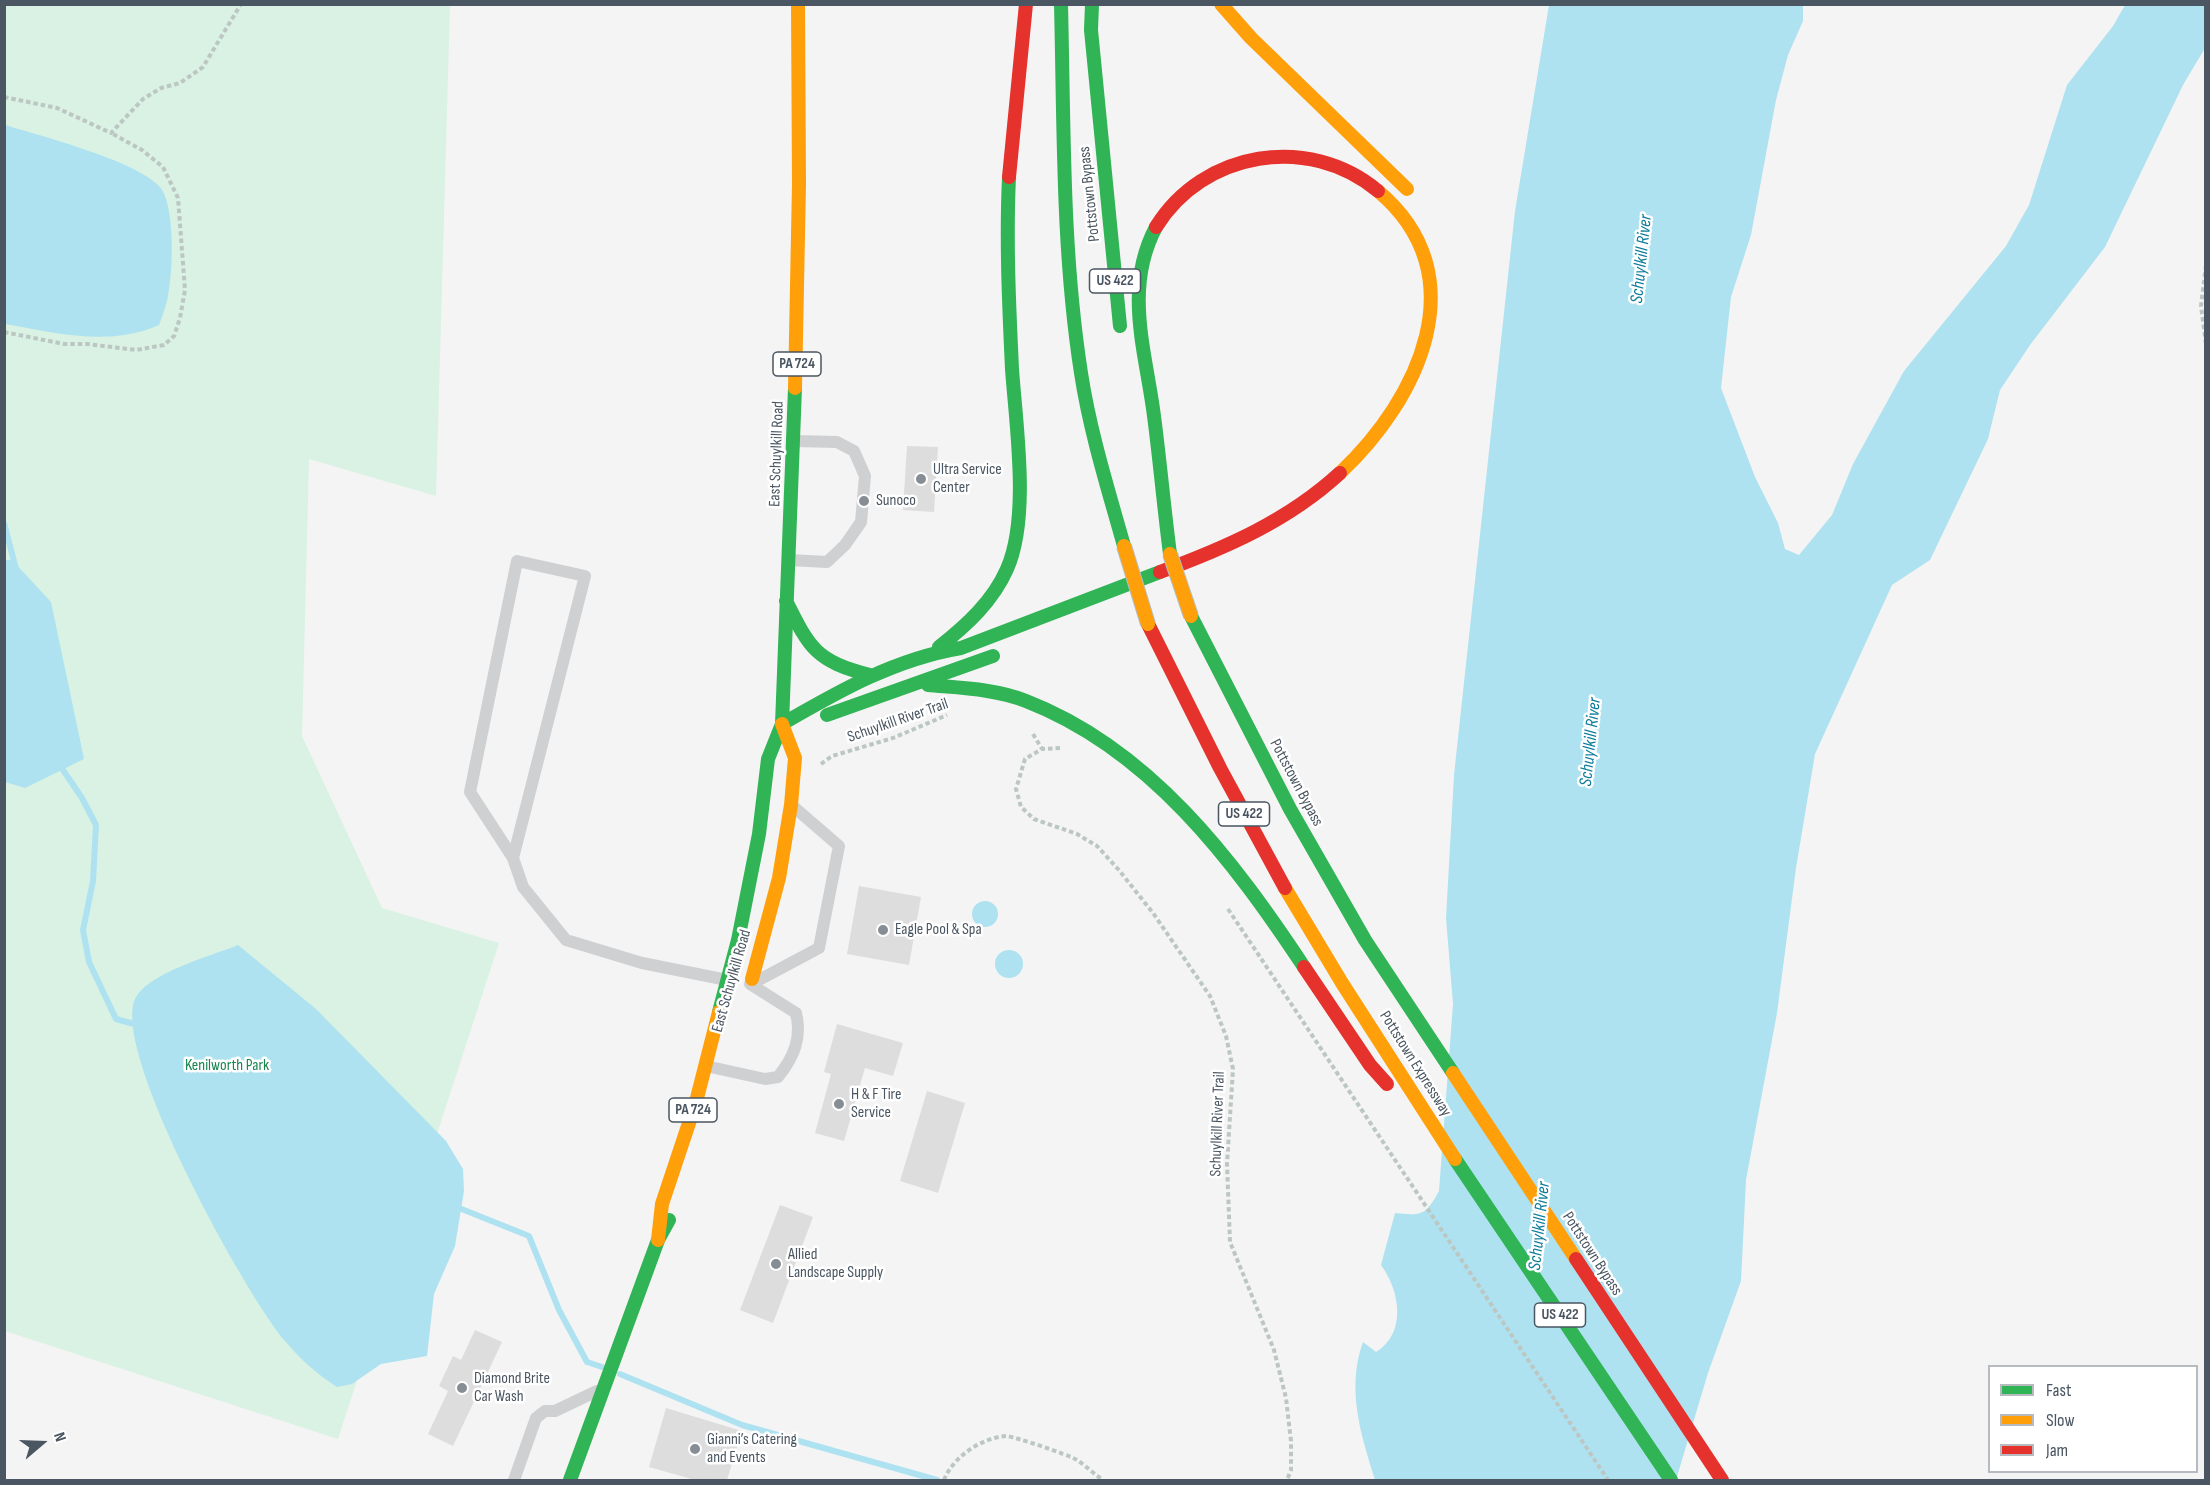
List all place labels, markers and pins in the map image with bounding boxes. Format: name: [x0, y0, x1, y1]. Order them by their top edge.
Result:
place label: Ultra Service Center: [933, 460, 1002, 498]
marker: Ultra Service Center: [914, 472, 928, 486]
place label: Sunoco: [876, 491, 916, 511]
marker: Sunoco: [857, 494, 871, 508]
place label: Eagle Pool & Spa: [895, 920, 982, 940]
marker: Eagle Pool & Spa: [876, 923, 890, 937]
place label: H & F Tire Service: [851, 1085, 901, 1123]
marker: H & F Tire Service: [832, 1097, 846, 1111]
place label: Allied Landscape Supply: [788, 1245, 883, 1283]
marker: Allied Landscape Supply: [769, 1257, 783, 1271]
place label: Diamond Brite Car Wash: [474, 1369, 550, 1407]
marker: Diamond Brite Car Wash: [455, 1381, 469, 1395]
place label: Gianni’s Catering and Events: [707, 1430, 797, 1468]
marker: Gianni’s Catering and Events: [688, 1442, 702, 1456]

